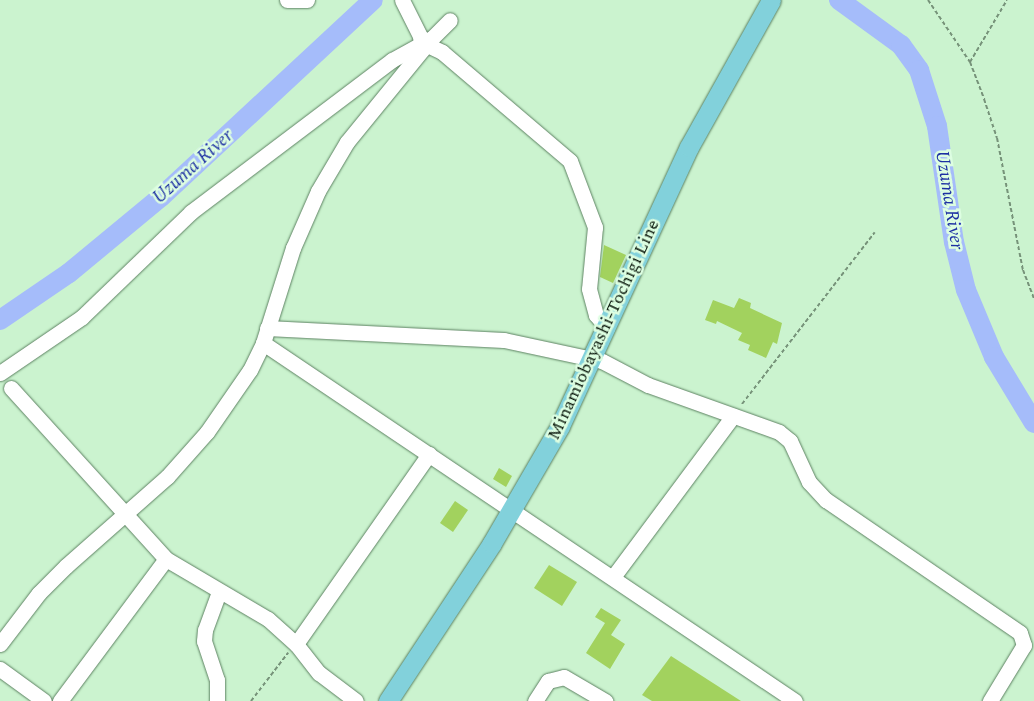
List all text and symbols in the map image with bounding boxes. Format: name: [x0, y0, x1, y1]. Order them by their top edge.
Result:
water label: Uzuma River: [148, 125, 238, 209]
water label: Uzuma River: [930, 149, 968, 251]
street label: Minamiobayashi-Tochigi Line: [543, 216, 665, 444]

